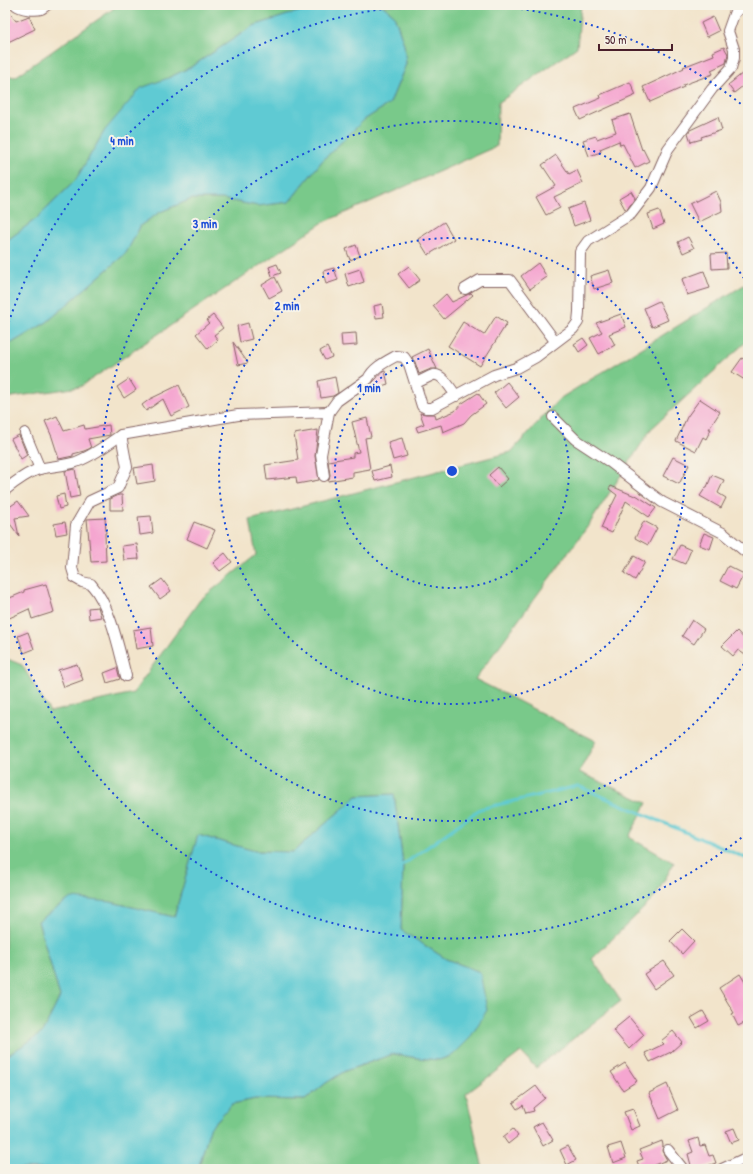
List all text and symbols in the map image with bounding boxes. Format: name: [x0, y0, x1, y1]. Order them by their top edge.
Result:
scale bar: [599, 26, 672, 52]
text: 50 m: [605, 31, 626, 48]
text: 4 min: [110, 132, 134, 149]
text: 3 min: [193, 215, 218, 232]
text: 2 min: [275, 297, 300, 314]
text: 1 min: [357, 379, 381, 396]
centre of rings: [445, 464, 459, 478]

